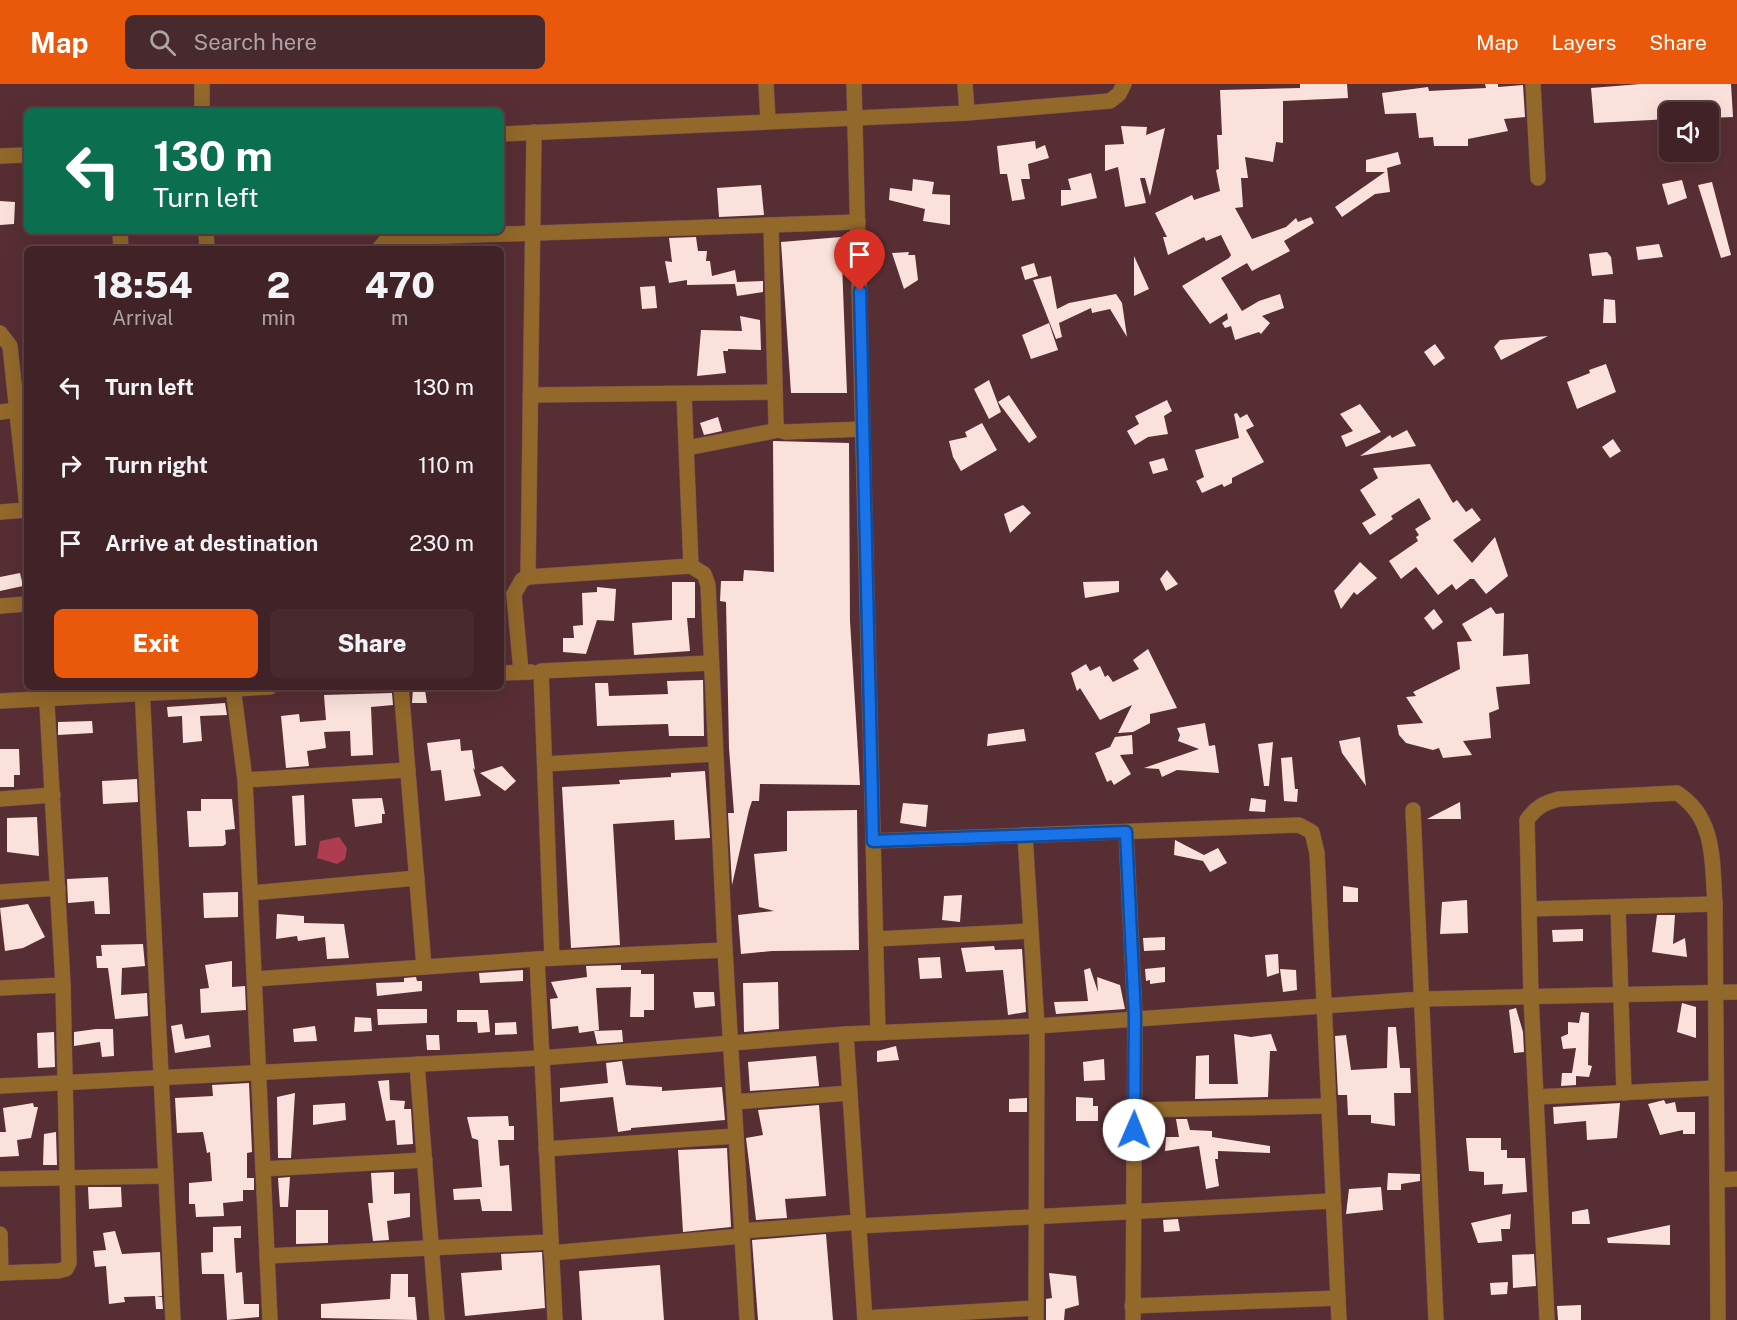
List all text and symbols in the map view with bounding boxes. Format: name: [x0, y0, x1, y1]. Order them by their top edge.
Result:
search box: [125, 15, 545, 69]
text: Map: [30, 26, 89, 59]
icon: search: [146, 26, 179, 59]
text: Search here: [194, 29, 317, 55]
text: Map: [1476, 30, 1519, 55]
text: Layers: [1552, 30, 1616, 55]
text: Share: [1649, 30, 1707, 55]
map controls: [1659, 102, 1719, 162]
button: sound: [1659, 102, 1719, 162]
text: 130 m: [153, 131, 273, 180]
icon: left: [54, 132, 132, 210]
text: Turn left: [153, 181, 259, 213]
pin: [834, 229, 885, 291]
icon: arrive: [843, 238, 876, 271]
text: 18:54: [93, 264, 193, 306]
text: 2: [267, 264, 290, 306]
text: 470: [364, 264, 435, 306]
text: Arrival: [112, 306, 174, 330]
text: min: [262, 306, 295, 330]
text: m: [391, 306, 408, 330]
icon: left: [54, 371, 87, 404]
text: Turn left: [105, 374, 194, 400]
text: 130 m: [413, 374, 474, 400]
icon: right: [54, 449, 87, 482]
text: Turn right: [105, 452, 208, 478]
text: 110 m: [418, 452, 474, 478]
icon: arrive: [54, 527, 87, 560]
text: Arrive at destination: [105, 530, 318, 556]
text: 230 m: [409, 530, 474, 556]
button: Exit: [54, 609, 258, 678]
button: Share: [270, 609, 474, 678]
position arrow: [1102, 1098, 1166, 1162]

